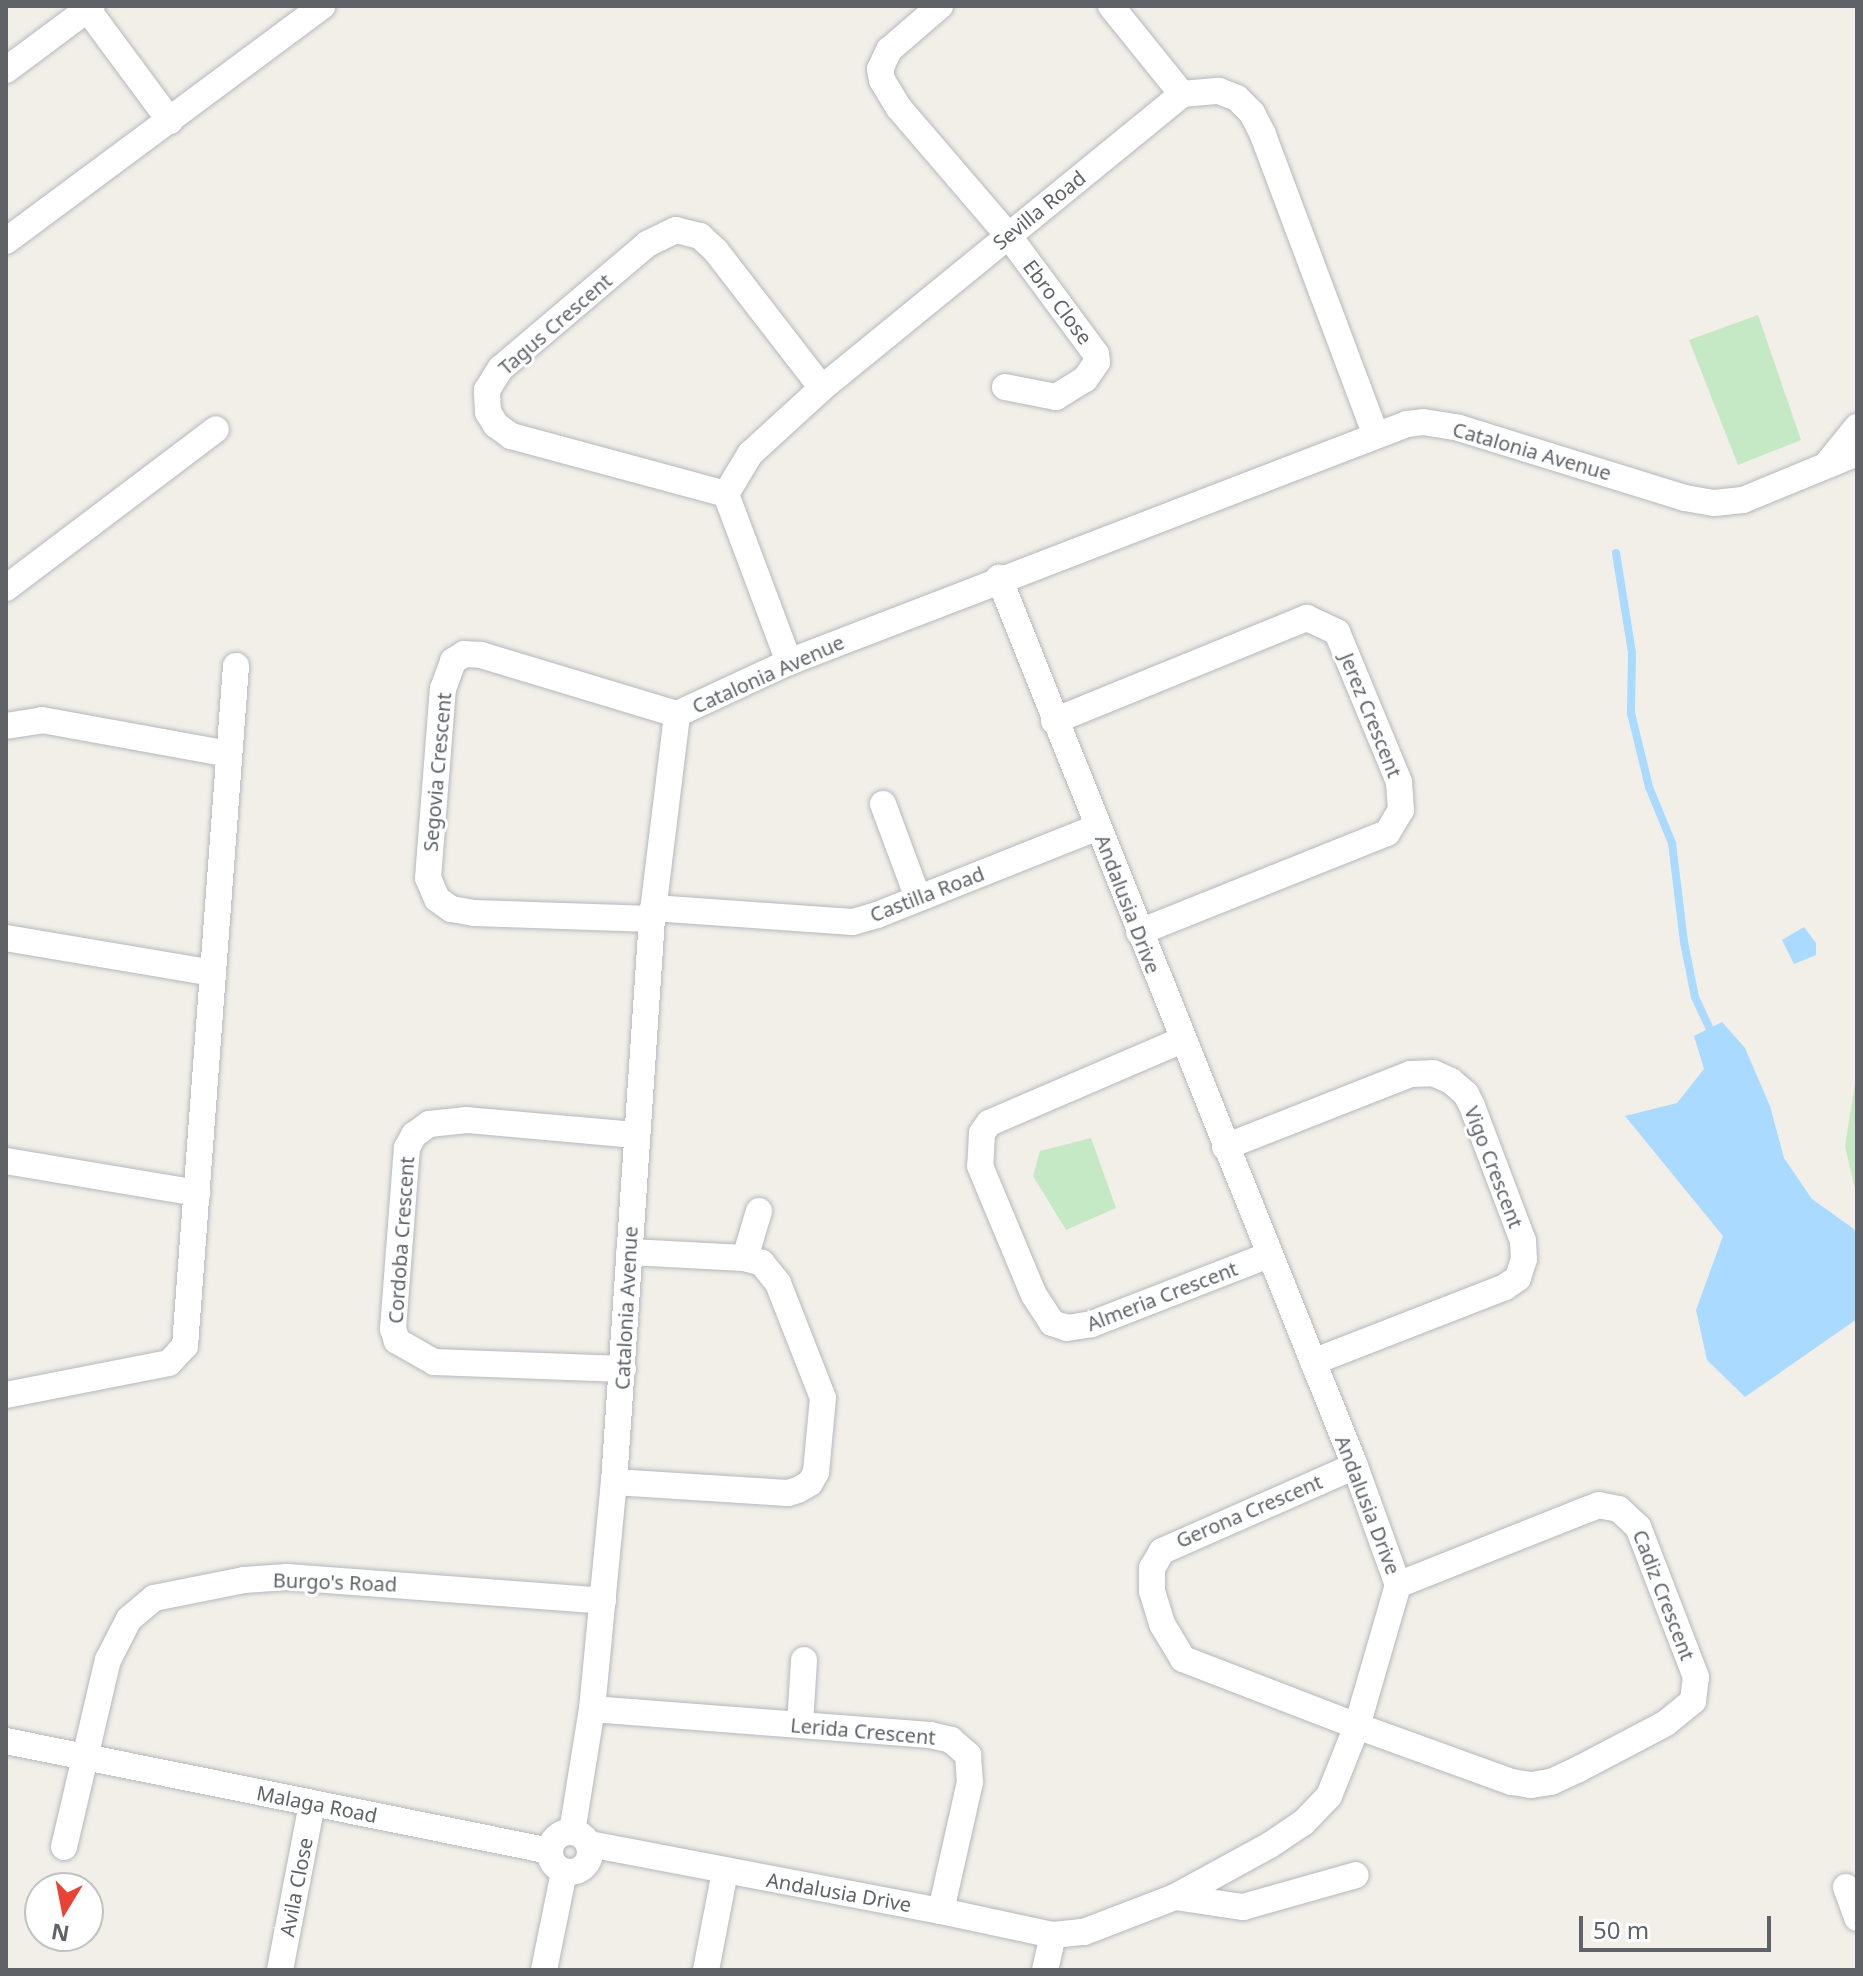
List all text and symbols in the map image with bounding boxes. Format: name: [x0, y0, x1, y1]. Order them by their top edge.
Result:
street label: Sevilla Road: [988, 165, 1090, 255]
street label: Ebro Close: [1019, 255, 1097, 349]
street label: Tagus Crescent: [494, 268, 616, 380]
street label: Catalonia Avenue: [1450, 417, 1614, 485]
street label: Catalonia Avenue: [688, 630, 848, 718]
street label: Jerez Crescent: [1335, 649, 1407, 781]
street label: Segovia Crescent: [418, 691, 456, 853]
street label: Andalusia Drive: [1090, 831, 1166, 977]
street label: Castilla Road: [866, 861, 988, 927]
street label: Vigo Crescent: [1460, 1103, 1528, 1231]
street label: Cordoba Crescent: [383, 1156, 419, 1324]
street label: Catalonia Avenue: [610, 1226, 642, 1390]
street label: Almeria Crescent: [1083, 1256, 1241, 1336]
street label: Andalusia Drive: [1330, 1432, 1406, 1578]
street label: Gerona Crescent: [1172, 1469, 1326, 1553]
street label: Cadiz Crescent: [1628, 1526, 1700, 1664]
street label: Burgo's Road: [272, 1568, 398, 1596]
street label: Lerida Crescent: [789, 1713, 937, 1749]
street label: Malaga Road: [255, 1781, 379, 1827]
street label: Avila Close: [275, 1835, 317, 1939]
street label: Andalusia Drive: [765, 1867, 913, 1917]
north arrow: [24, 1872, 104, 1952]
scale bar: [1583, 1900, 1775, 1950]
text: 50 m: [1593, 1913, 1649, 1946]
text: N: [49, 1917, 72, 1950]

